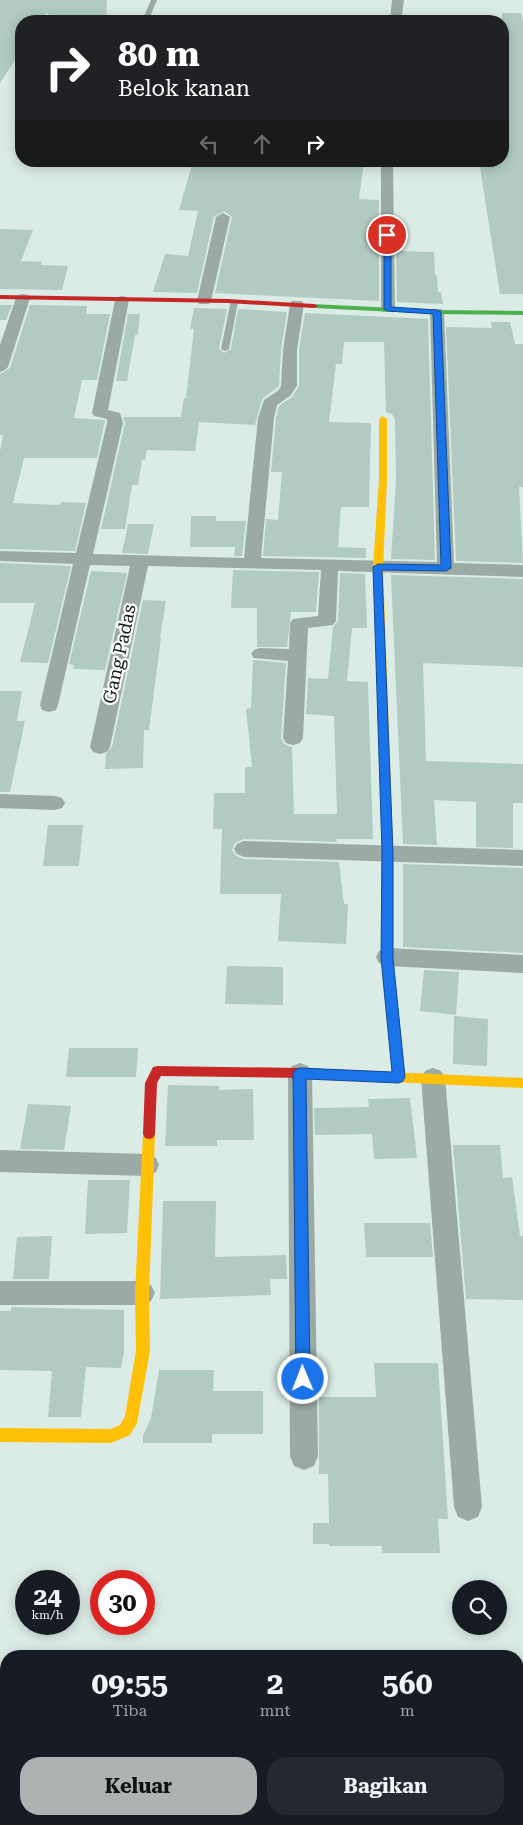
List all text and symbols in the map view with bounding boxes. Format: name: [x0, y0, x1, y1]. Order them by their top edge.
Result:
text: 80 m: [118, 34, 200, 75]
icon: right: [35, 35, 100, 100]
text: Belok kanan: [118, 76, 250, 101]
icon: left: [195, 130, 223, 158]
icon: ahead: [248, 130, 276, 158]
icon: right: [301, 130, 329, 158]
pin: [366, 214, 408, 256]
icon: arrive: [373, 221, 401, 249]
street label: Gang Padas: [98, 602, 140, 706]
position arrow: [276, 1352, 328, 1404]
speed limit sign: 30: [90, 1570, 155, 1635]
map controls: [452, 1580, 507, 1635]
button: search: [452, 1580, 507, 1635]
text: 24: [33, 1582, 62, 1611]
text: km/h: [31, 1608, 64, 1622]
text: 09:55: [92, 1666, 168, 1701]
text: 2: [267, 1666, 283, 1701]
text: 560: [382, 1666, 432, 1701]
text: Tiba: [112, 1701, 147, 1720]
text: mnt: [260, 1701, 291, 1720]
text: m: [400, 1701, 415, 1720]
button: Keluar: [20, 1757, 257, 1815]
button: Bagikan: [267, 1757, 504, 1815]

